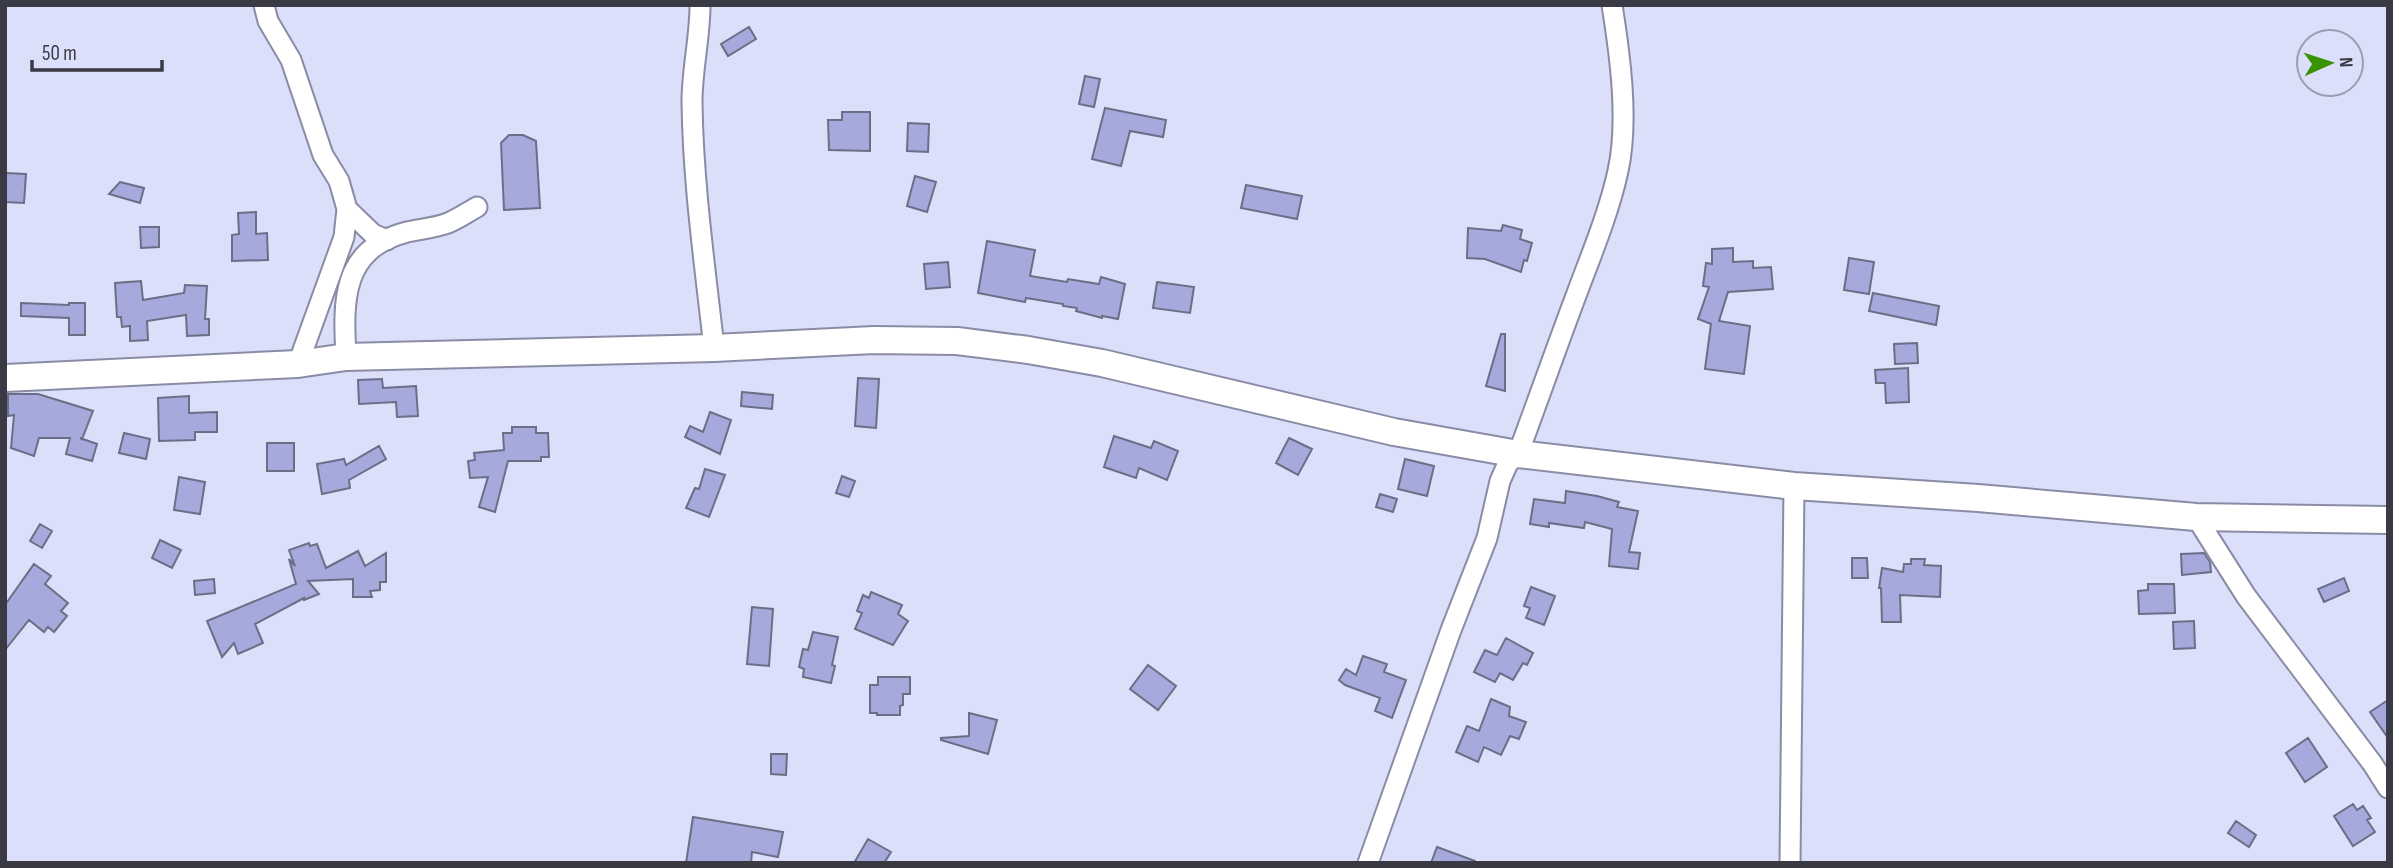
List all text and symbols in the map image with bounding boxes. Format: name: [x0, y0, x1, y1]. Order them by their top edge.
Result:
scale bar: [32, 28, 161, 72]
north arrow: [2295, 28, 2365, 98]
text: 50 m: [42, 41, 77, 66]
text: N: [2334, 57, 2357, 68]

